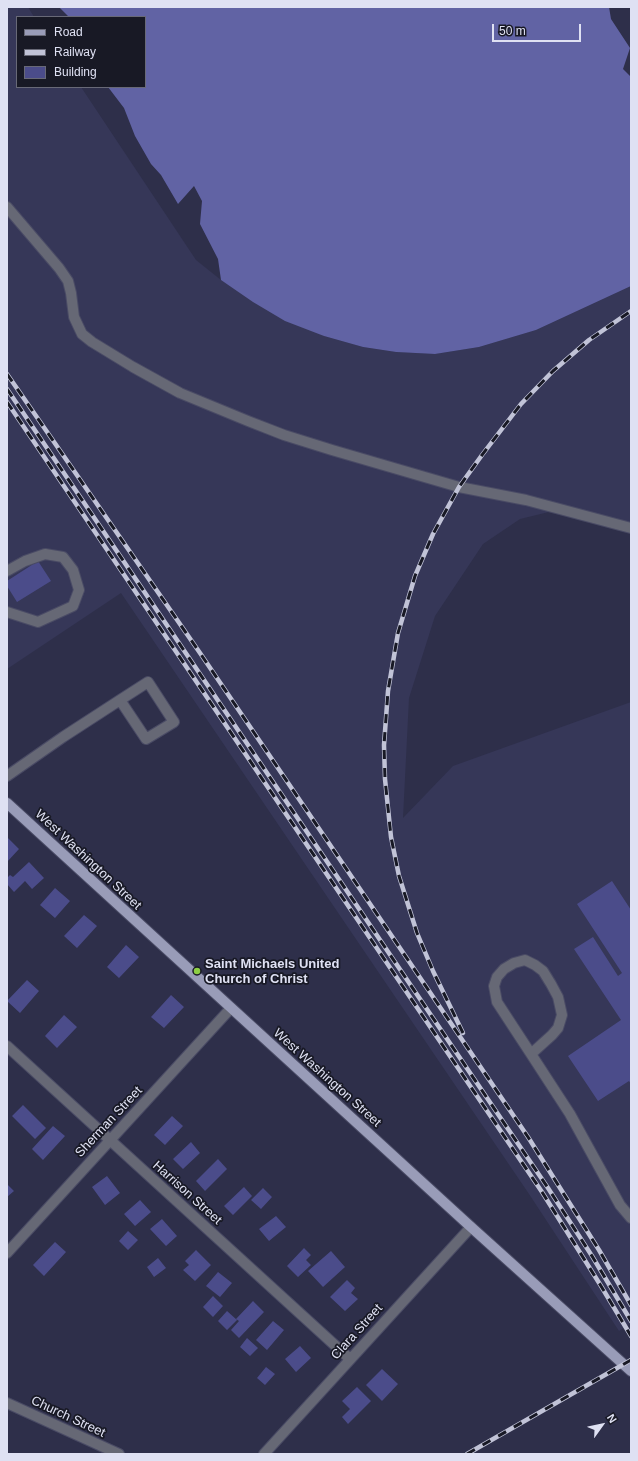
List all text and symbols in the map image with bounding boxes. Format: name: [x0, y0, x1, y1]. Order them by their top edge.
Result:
legend: [16, 16, 146, 88]
scale bar: [494, 16, 583, 42]
text: 50 m: [499, 24, 526, 38]
text: Road: [54, 25, 83, 39]
text: Railway: [54, 45, 96, 59]
text: Building: [54, 65, 97, 79]
street label: West Washington Street: [32, 807, 144, 913]
place label: Saint Michaels United Church of Christ: [205, 956, 339, 987]
marker: Saint Michaels United Church of Christ: [192, 966, 202, 976]
street label: West Washington Street: [270, 1026, 384, 1130]
street label: Sherman Street: [72, 1083, 146, 1161]
street label: Harrison Street: [149, 1158, 225, 1228]
street label: Clara Street: [328, 1301, 386, 1363]
street label: Church Street: [28, 1393, 108, 1441]
north arrow: [582, 1405, 622, 1445]
text: N: [605, 1412, 619, 1425]

